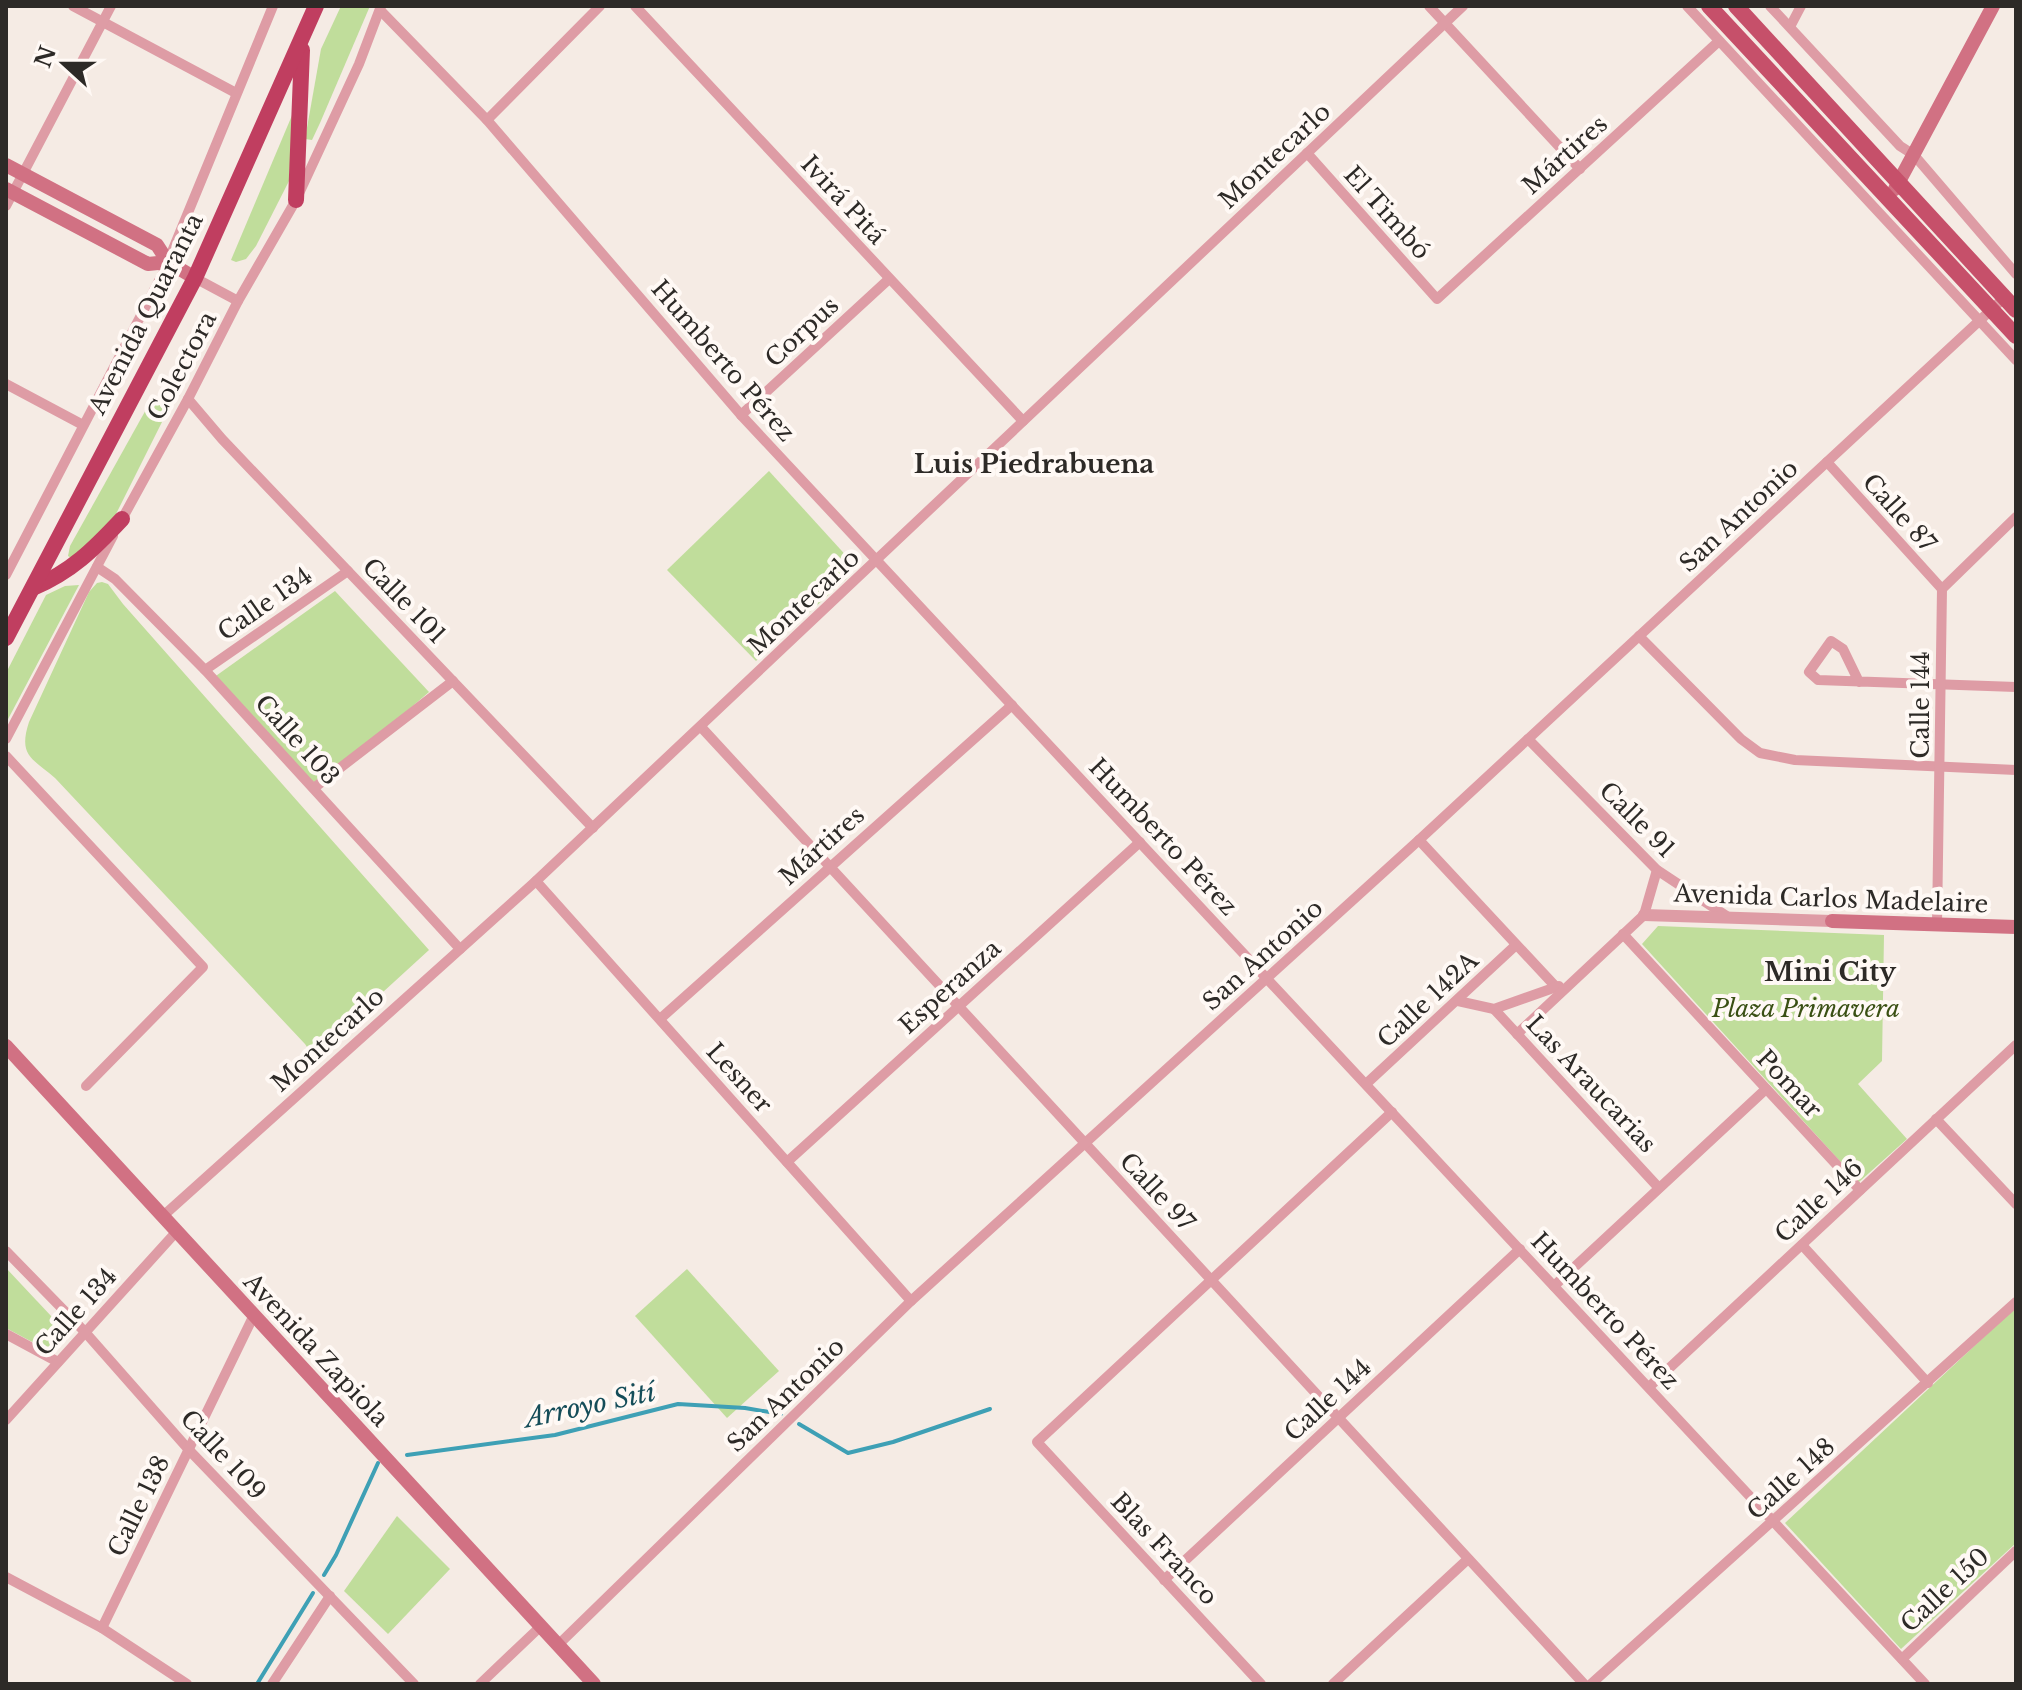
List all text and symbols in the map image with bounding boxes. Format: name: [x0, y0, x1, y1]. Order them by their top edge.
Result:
north arrow: [24, 24, 104, 104]
text: N: [29, 42, 62, 72]
street label: Montecarlo: [1213, 97, 1336, 215]
street label: Mártires: [1516, 109, 1613, 200]
street label: Ivirá Pitá: [795, 149, 892, 250]
street label: El Timbó: [1338, 160, 1437, 265]
street label: Avenida Quaranta: [82, 208, 209, 420]
street label: Humberto Pérez: [646, 274, 801, 447]
street label: Corpus: [759, 290, 844, 373]
street label: Colectora: [141, 306, 223, 425]
district label: Luis Piedrabuena: [914, 448, 1154, 480]
street label: San Antonio: [1673, 453, 1804, 578]
street label: Calle 87: [1857, 468, 1943, 559]
street label: Montecarlo: [742, 543, 865, 661]
street label: Calle 101: [357, 552, 452, 649]
street label: Calle 134: [212, 561, 317, 647]
street label: Calle 144: [1906, 651, 1935, 759]
street label: Calle 103: [249, 689, 345, 791]
street label: Humberto Pérez: [1083, 752, 1244, 921]
street label: Calle 91: [1594, 776, 1681, 863]
street label: Mártires: [773, 800, 870, 891]
street label: Avenida Carlos Madelaire: [1672, 878, 1989, 918]
street label: San Antonio: [1197, 893, 1329, 1016]
street label: Esperanza: [893, 933, 1007, 1040]
street label: Calle 142A: [1371, 945, 1484, 1053]
district label: Mini City: [1764, 956, 1896, 988]
street label: Montecarlo: [265, 981, 390, 1098]
park label: Plaza Primavera: [1711, 994, 1900, 1023]
street label: Las Araucarias: [1520, 1009, 1662, 1158]
street label: Lesner: [701, 1037, 779, 1119]
street label: Pomar: [1751, 1044, 1828, 1124]
street label: Calle 97: [1114, 1147, 1201, 1237]
street label: Calle 146: [1769, 1153, 1868, 1248]
street label: Humberto Pérez: [1525, 1226, 1686, 1395]
street label: Calle 134: [29, 1262, 123, 1362]
street label: Avenida Zapiola: [237, 1266, 395, 1433]
street label: San Antonio: [721, 1332, 850, 1458]
street label: Calle 144: [1278, 1352, 1377, 1447]
water label: Arroyo Sití: [519, 1375, 660, 1435]
street label: Calle 109: [175, 1404, 272, 1506]
street label: Calle 148: [1741, 1432, 1841, 1526]
street label: Calle 138: [102, 1451, 175, 1561]
street label: Blas Franco: [1105, 1486, 1224, 1611]
street label: Calle 150: [1894, 1541, 1995, 1638]

